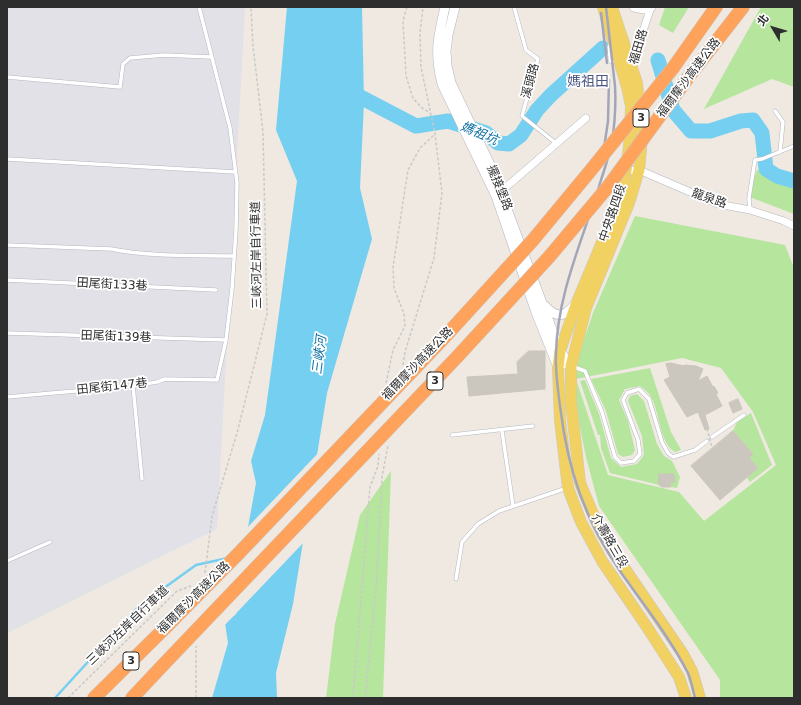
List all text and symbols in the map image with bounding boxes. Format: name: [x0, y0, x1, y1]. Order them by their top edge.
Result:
north arrow: [753, 8, 793, 48]
text: 北: [755, 12, 772, 29]
street label: 福田路: [627, 28, 651, 66]
street label: 福爾摩沙高速公路: [654, 35, 724, 121]
street label: 溪頭路: [519, 62, 543, 100]
district label: 媽祖田: [567, 74, 609, 90]
road number: 3: [633, 109, 649, 127]
water label: 媽祖坑: [458, 119, 500, 149]
street label: 擺接堡路: [483, 163, 515, 213]
street label: 中央路四段: [596, 182, 630, 244]
street label: 龍泉路: [690, 186, 728, 212]
street label: 三峽河左岸自行車道: [249, 201, 265, 309]
street label: 田尾街133巷: [76, 276, 148, 294]
street label: 福爾摩沙高速公路: [379, 324, 457, 404]
street label: 田尾街139巷: [80, 329, 152, 345]
water label: 三峽河: [310, 335, 330, 375]
road number: 3: [427, 372, 443, 390]
street label: 田尾街147巷: [76, 376, 148, 398]
street label: 介壽路三段: [588, 511, 630, 571]
street label: 福爾摩沙高速公路: [155, 559, 233, 637]
street label: 三峽河左岸自行車道: [84, 583, 172, 669]
road number: 3: [123, 652, 139, 670]

